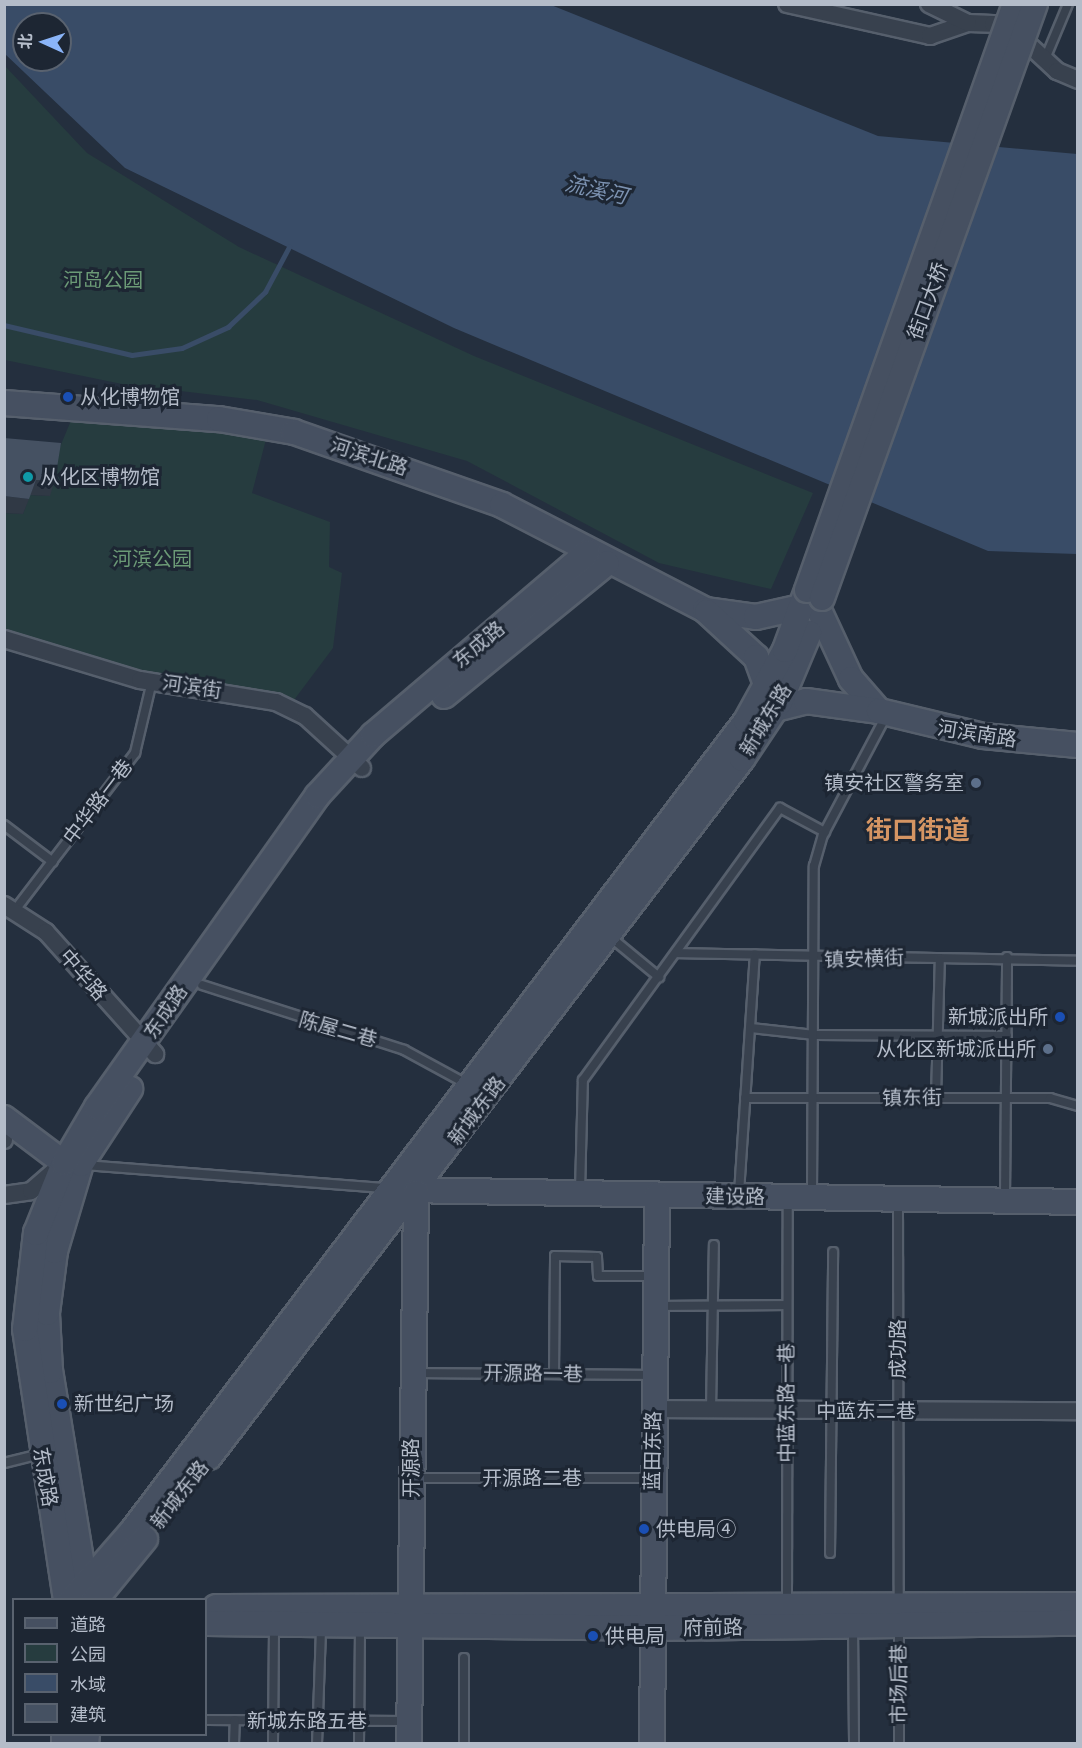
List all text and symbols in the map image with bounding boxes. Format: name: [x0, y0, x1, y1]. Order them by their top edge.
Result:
north arrow: [12, 12, 72, 72]
text: 北: [16, 33, 35, 50]
water label: 流溪河: [562, 171, 630, 209]
street label: 街口大桥: [903, 259, 953, 343]
park label: 河岛公园: [63, 268, 143, 292]
place label: 从化博物馆: [80, 385, 180, 409]
marker: 从化博物馆: [61, 390, 75, 404]
street label: 河滨北路: [327, 433, 411, 481]
place label: 从化区博物馆: [40, 465, 160, 489]
marker: 从化区博物馆: [21, 470, 35, 484]
park label: 河滨公园: [112, 547, 192, 571]
street label: 东成路: [448, 617, 510, 673]
street label: 河滨街: [161, 671, 223, 703]
street label: 新城东路: [735, 680, 797, 760]
street label: 河滨南路: [936, 716, 1018, 752]
street label: 中华路一巷: [58, 755, 138, 849]
place label: 镇安社区警务室: [824, 771, 964, 795]
marker: 镇安社区警务室: [969, 776, 983, 790]
district label: 街口街道: [866, 814, 970, 846]
street label: 中华路: [54, 944, 112, 1006]
street label: 镇安横街: [824, 946, 904, 972]
street label: 东成路: [139, 980, 193, 1044]
place label: 新城派出所: [948, 1005, 1048, 1029]
street label: 陈屋二巷: [296, 1007, 380, 1053]
marker: 新城派出所: [1053, 1010, 1067, 1024]
place label: 从化区新城派出所: [876, 1037, 1036, 1061]
marker: 从化区新城派出所: [1041, 1042, 1055, 1056]
street label: 新城东路: [443, 1072, 511, 1150]
street label: 镇东街: [882, 1085, 942, 1111]
street label: 建设路: [705, 1184, 765, 1210]
street label: 成功路: [886, 1319, 910, 1379]
street label: 中蓝东路一巷: [775, 1343, 799, 1463]
street label: 开源路一巷: [483, 1361, 583, 1387]
place label: 新世纪广场: [74, 1392, 174, 1416]
marker: 新世纪广场: [55, 1397, 69, 1411]
street label: 中蓝东二巷: [816, 1399, 916, 1423]
street label: 蓝田东路: [640, 1411, 666, 1491]
street label: 开源路: [399, 1438, 423, 1498]
street label: 东成路: [28, 1445, 62, 1509]
street label: 新城东路: [146, 1456, 214, 1534]
street label: 开源路二巷: [482, 1466, 582, 1490]
place label: 供电局④: [656, 1517, 736, 1541]
marker: 供电局④: [637, 1522, 651, 1536]
legend: [12, 1598, 207, 1736]
text: 道路: [70, 1614, 106, 1635]
street label: 府前路: [683, 1615, 743, 1641]
place label: 供电局: [605, 1624, 665, 1648]
marker: 供电局: [586, 1629, 600, 1643]
text: 公园: [70, 1644, 106, 1665]
street label: 市场后巷: [887, 1644, 911, 1724]
text: 水域: [70, 1674, 106, 1695]
text: 建筑: [70, 1704, 106, 1725]
street label: 新城东路五巷: [247, 1709, 367, 1733]

